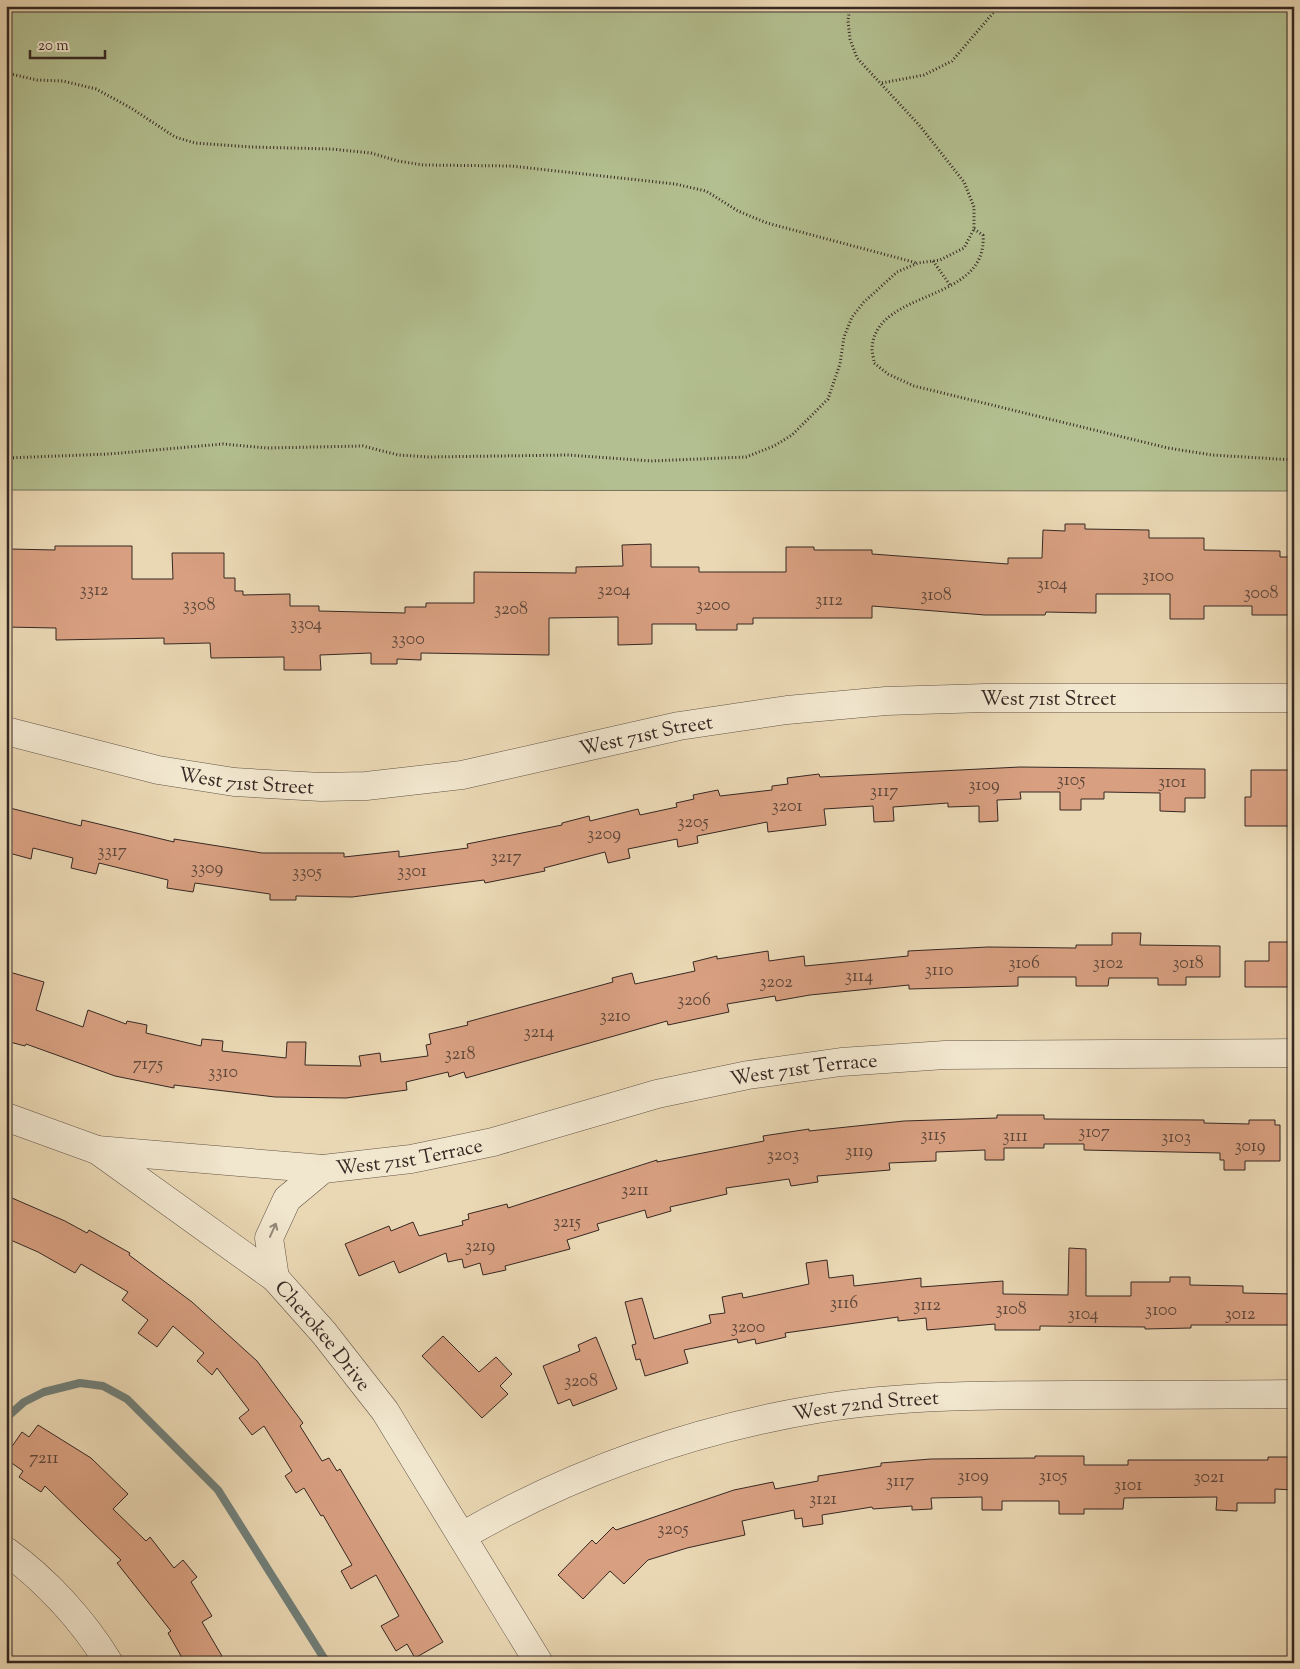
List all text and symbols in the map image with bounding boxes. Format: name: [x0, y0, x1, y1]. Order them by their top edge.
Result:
scale bar: [30, 28, 105, 60]
text: 20 m: [38, 36, 69, 57]
house number: 3100: [1142, 564, 1174, 590]
house number: 3104: [1037, 572, 1067, 598]
house number: 3312: [79, 578, 109, 604]
house number: 3204: [597, 578, 631, 604]
house number: 3008: [1243, 581, 1279, 607]
house number: 3108: [920, 583, 952, 609]
house number: 3112: [815, 588, 844, 614]
house number: 3308: [183, 593, 215, 619]
house number: 3200: [696, 593, 730, 619]
house number: 3208: [494, 597, 528, 623]
house number: 3304: [290, 612, 322, 638]
house number: 3300: [391, 627, 425, 653]
street label: West 71st Street: [980, 686, 1116, 715]
street label: West 71st Street: [577, 709, 715, 765]
street label: West 71st Street: [176, 761, 315, 804]
house number: 3105: [1057, 768, 1085, 794]
house number: 3101: [1158, 770, 1186, 796]
house number: 3109: [968, 773, 1000, 799]
house number: 3117: [870, 779, 898, 805]
house number: 3201: [771, 794, 803, 820]
house number: 3205: [677, 810, 709, 836]
house number: 3209: [587, 822, 621, 848]
house number: 3317: [97, 839, 127, 865]
house number: 3217: [491, 845, 521, 871]
house number: 3309: [191, 856, 224, 882]
house number: 3301: [397, 859, 427, 885]
house number: 3305: [292, 860, 322, 886]
house number: 3106: [1008, 951, 1040, 977]
house number: 3102: [1093, 951, 1124, 977]
house number: 3018: [1172, 951, 1204, 977]
house number: 3110: [925, 958, 953, 984]
house number: 3114: [845, 964, 873, 990]
house number: 3202: [759, 970, 793, 996]
house number: 3206: [677, 988, 711, 1014]
house number: 3210: [599, 1004, 631, 1030]
house number: 3214: [524, 1020, 554, 1046]
house number: 3218: [445, 1042, 475, 1068]
street label: West 71st Terrace: [728, 1048, 878, 1095]
house number: 7175: [133, 1052, 163, 1078]
house number: 3310: [208, 1060, 238, 1086]
house number: 3107: [1078, 1120, 1110, 1146]
house number: 3115: [920, 1123, 946, 1149]
house number: 3111: [1002, 1124, 1028, 1150]
house number: 3103: [1161, 1125, 1191, 1151]
street label: West 71st Terrace: [335, 1132, 486, 1184]
house number: 3019: [1234, 1134, 1266, 1160]
house number: 3119: [845, 1139, 873, 1165]
house number: 3203: [767, 1143, 799, 1169]
house number: 3211: [621, 1178, 649, 1204]
house number: 3215: [553, 1210, 581, 1236]
one-way arrow: [268, 1223, 278, 1238]
house number: 3219: [465, 1234, 495, 1260]
street label: Cherokee Drive: [267, 1275, 376, 1398]
house number: 3116: [830, 1291, 858, 1317]
house number: 3112: [913, 1293, 942, 1319]
house number: 3108: [995, 1297, 1027, 1323]
house number: 3100: [1145, 1298, 1177, 1324]
house number: 3104: [1068, 1302, 1098, 1328]
house number: 3012: [1225, 1302, 1256, 1328]
house number: 3200: [731, 1315, 765, 1341]
house number: 3208: [564, 1369, 598, 1395]
street label: West 72nd Street: [791, 1385, 940, 1430]
house number: 7211: [29, 1446, 59, 1472]
house number: 3109: [957, 1464, 989, 1490]
house number: 3105: [1039, 1464, 1067, 1490]
house number: 3021: [1194, 1465, 1225, 1491]
house number: 3117: [886, 1469, 914, 1495]
house number: 3101: [1114, 1473, 1142, 1499]
house number: 3121: [809, 1487, 837, 1513]
house number: 3205: [657, 1517, 689, 1543]

